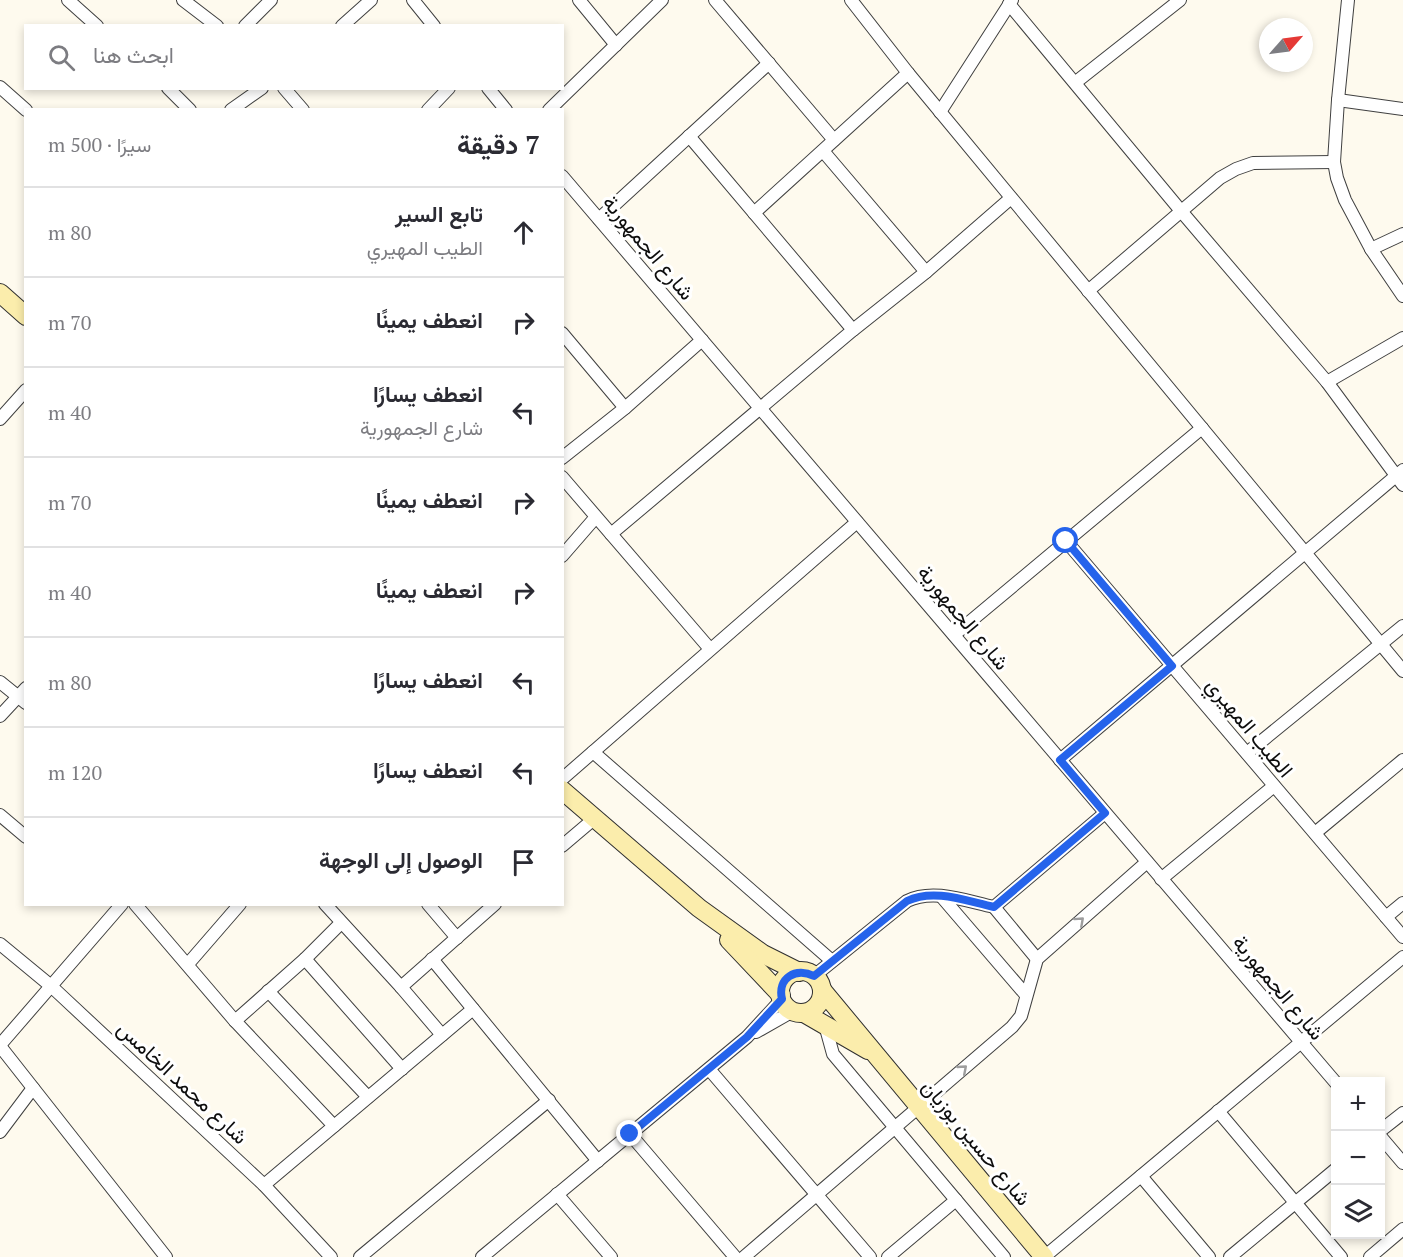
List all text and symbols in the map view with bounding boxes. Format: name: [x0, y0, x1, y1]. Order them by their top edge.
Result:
north arrow: [1259, 18, 1313, 72]
search box: [24, 24, 564, 90]
text: ابحث هنا: [93, 40, 174, 69]
icon: search: [45, 41, 78, 74]
text: 7 دقيقة: [457, 127, 540, 161]
text: سيرًا · 500 m: [48, 131, 151, 158]
street label: شارع الجمهورية: [596, 189, 701, 306]
text: تابع السير: [395, 199, 483, 228]
icon: ahead: [507, 216, 540, 249]
text: 80 m: [48, 219, 91, 246]
text: الطيب المهيري: [367, 234, 483, 261]
text: انعطف يمينًا: [376, 305, 483, 334]
icon: right: [507, 306, 540, 339]
text: 70 m: [48, 309, 91, 336]
text: انعطف يسارًا: [373, 379, 483, 408]
icon: left: [507, 396, 540, 429]
text: 40 m: [48, 399, 91, 426]
text: شارع الجمهورية: [360, 414, 483, 441]
text: انعطف يمينًا: [376, 485, 483, 514]
icon: right: [507, 486, 540, 519]
text: 70 m: [48, 489, 91, 516]
route start: [1052, 527, 1078, 553]
street label: شارع الجمهورية: [911, 559, 1016, 676]
text: انعطف يمينًا: [376, 575, 483, 604]
icon: right: [507, 576, 540, 609]
text: 40 m: [48, 579, 91, 606]
text: انعطف يسارًا: [373, 665, 483, 694]
icon: left: [507, 666, 540, 699]
text: 80 m: [48, 669, 91, 696]
street label: الطيب المهيري: [1197, 671, 1300, 785]
text: انعطف يسارًا: [373, 755, 483, 784]
icon: left: [507, 756, 540, 789]
text: 120 m: [48, 759, 102, 786]
text: الوصول إلى الوجهة: [319, 845, 483, 874]
icon: arrive: [507, 846, 540, 879]
one-way arrow: [1073, 917, 1084, 928]
street label: شارع الجمهورية: [1226, 929, 1331, 1046]
street label: شارع محمد الخامس: [111, 1014, 254, 1151]
one-way arrow: [956, 1066, 967, 1077]
street label: شارع حسين بوزيان: [915, 1073, 1038, 1212]
map controls: [1331, 1077, 1385, 1239]
button: +: [1331, 1077, 1385, 1131]
route end: [616, 1120, 642, 1146]
button: −: [1331, 1131, 1385, 1185]
button: layers: [1331, 1185, 1385, 1239]

